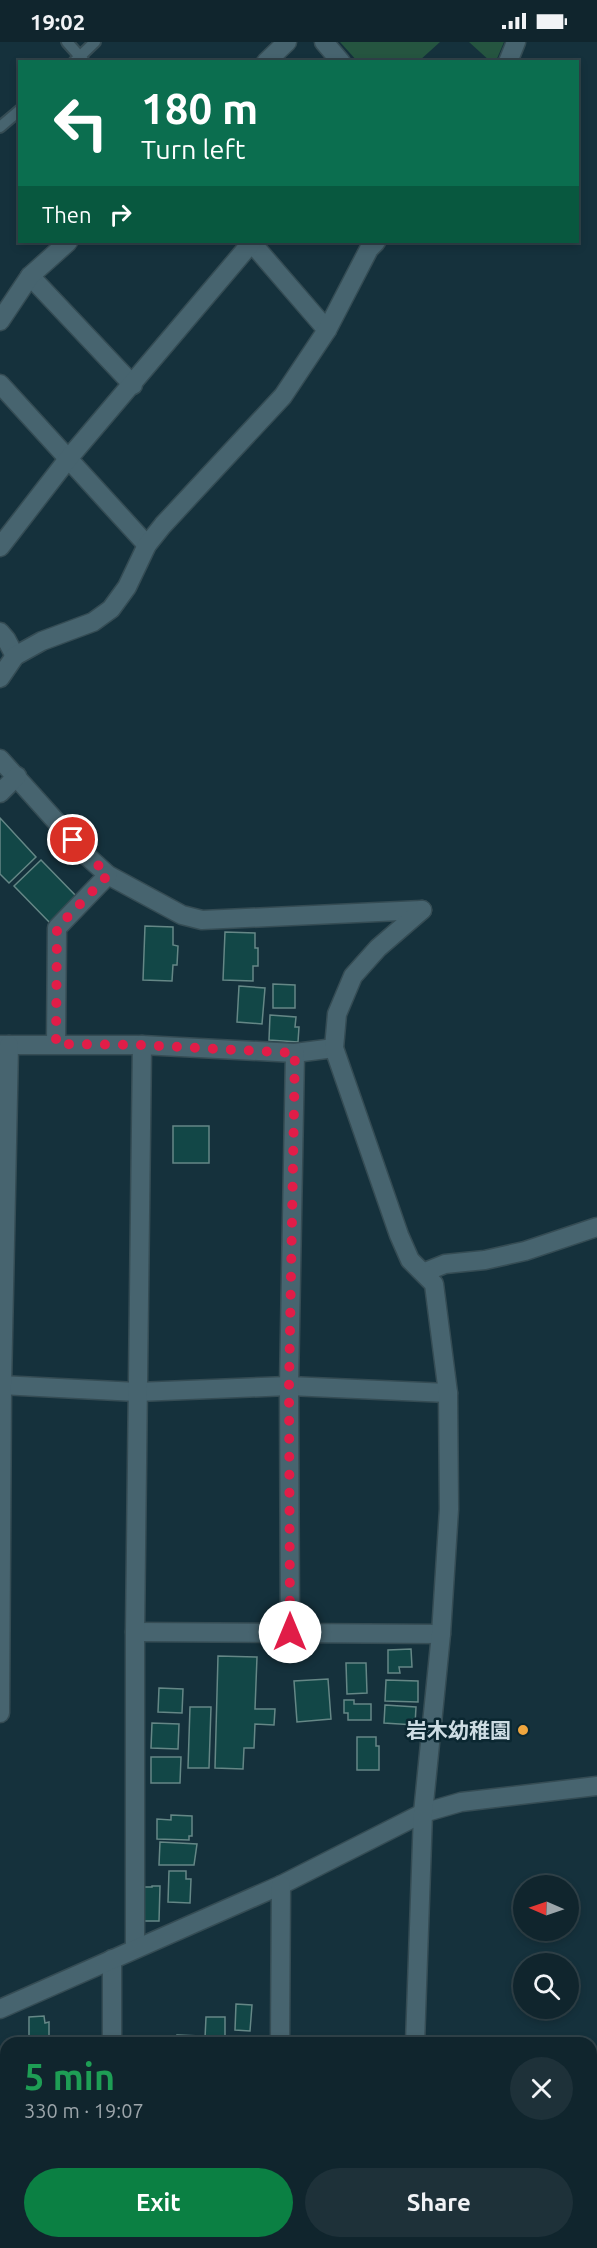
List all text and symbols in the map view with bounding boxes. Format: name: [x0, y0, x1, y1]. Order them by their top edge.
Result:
text: 19:02: [30, 9, 85, 34]
icon: left: [42, 84, 120, 162]
text: 180 m: [141, 85, 258, 132]
text: Turn left: [141, 134, 245, 164]
icon: right: [104, 198, 137, 231]
text: Then: [42, 202, 92, 227]
pin: [47, 814, 98, 865]
icon: arrive: [56, 823, 89, 856]
position arrow: [258, 1600, 322, 1664]
place label: 岩木幼稚園: [406, 1718, 511, 1742]
marker: 岩木幼稚園: [516, 1723, 530, 1737]
north arrow: [513, 1875, 579, 1941]
map controls: [513, 1875, 579, 2019]
button: search: [513, 1953, 579, 2019]
text: 5 min: [24, 2056, 115, 2097]
button: close: [510, 2057, 573, 2120]
text: 330 m · 19:07: [24, 2099, 144, 2122]
button: Exit: [24, 2168, 293, 2237]
button: Share: [305, 2168, 573, 2237]

